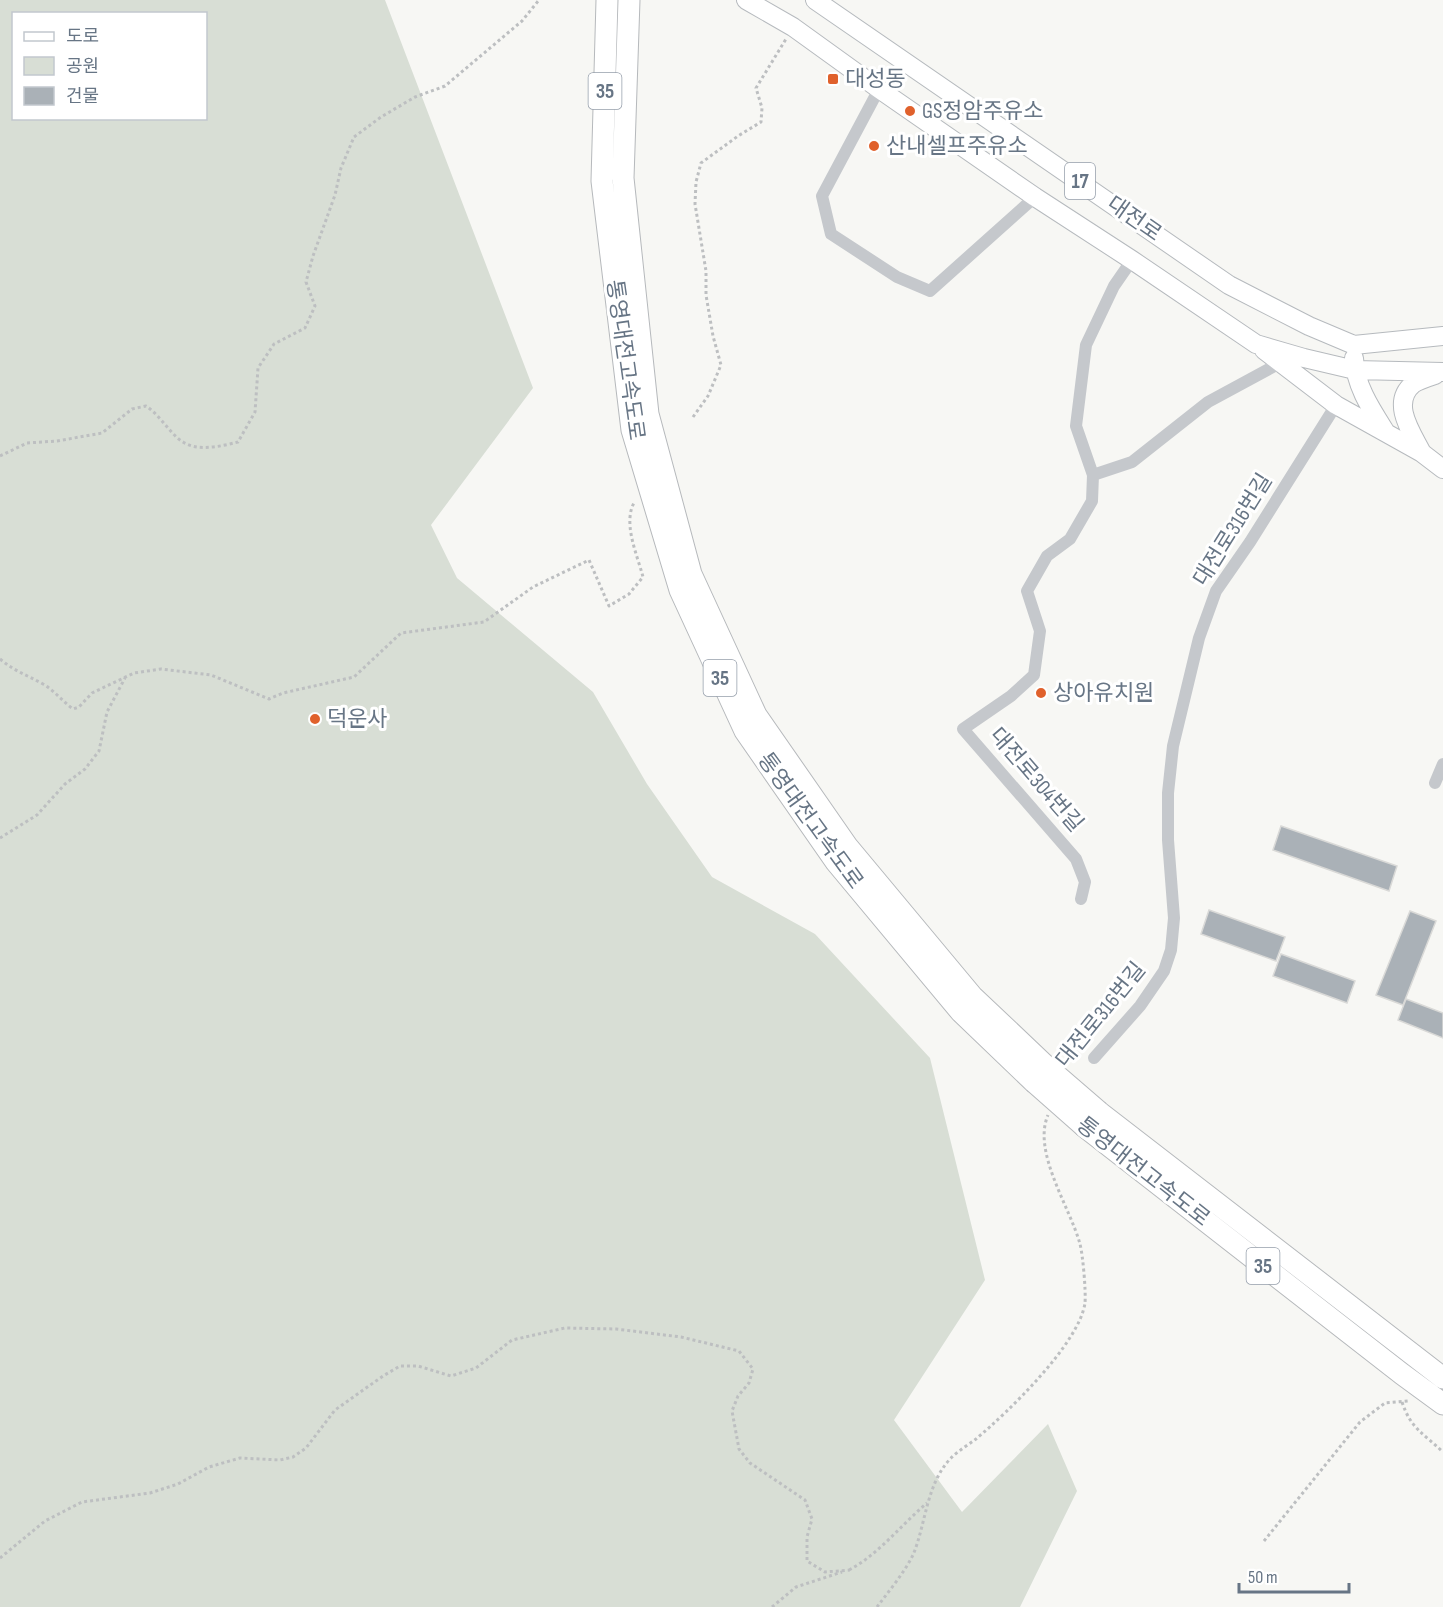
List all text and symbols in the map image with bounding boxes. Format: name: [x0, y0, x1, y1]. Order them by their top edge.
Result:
legend: [12, 12, 207, 120]
text: 도로: [66, 26, 99, 47]
text: 공원: [66, 56, 99, 77]
place label: 대성동: [845, 66, 906, 93]
marker: 대성동: [826, 72, 840, 86]
road number: 35: [588, 73, 622, 109]
text: 건물: [66, 86, 99, 107]
place label: GS정암주유소: [922, 98, 1044, 125]
marker: GS정암주유소: [903, 104, 917, 118]
place label: 산내셀프주유소: [886, 133, 1028, 160]
marker: 산내셀프주유소: [867, 139, 881, 153]
road number: 17: [1065, 163, 1095, 199]
street label: 대전로: [1101, 191, 1167, 247]
street label: 통영대전고속도로: [600, 278, 650, 442]
street label: 대전로316번길: [1188, 469, 1278, 591]
road number: 35: [704, 660, 736, 696]
place label: 상아유치원: [1053, 680, 1154, 707]
marker: 상아유치원: [1034, 686, 1048, 700]
place label: 덕운사: [327, 706, 388, 733]
marker: 덕운사: [308, 712, 322, 726]
street label: 대전로304번길: [983, 722, 1089, 838]
street label: 통영대전고속도로: [751, 748, 869, 894]
street label: 대전로316번길: [1050, 957, 1152, 1073]
street label: 통영대전고속도로: [1071, 1112, 1215, 1232]
road number: 35: [1246, 1248, 1280, 1284]
scale bar: [1239, 1556, 1348, 1594]
text: 50 m: [1248, 1567, 1278, 1588]

